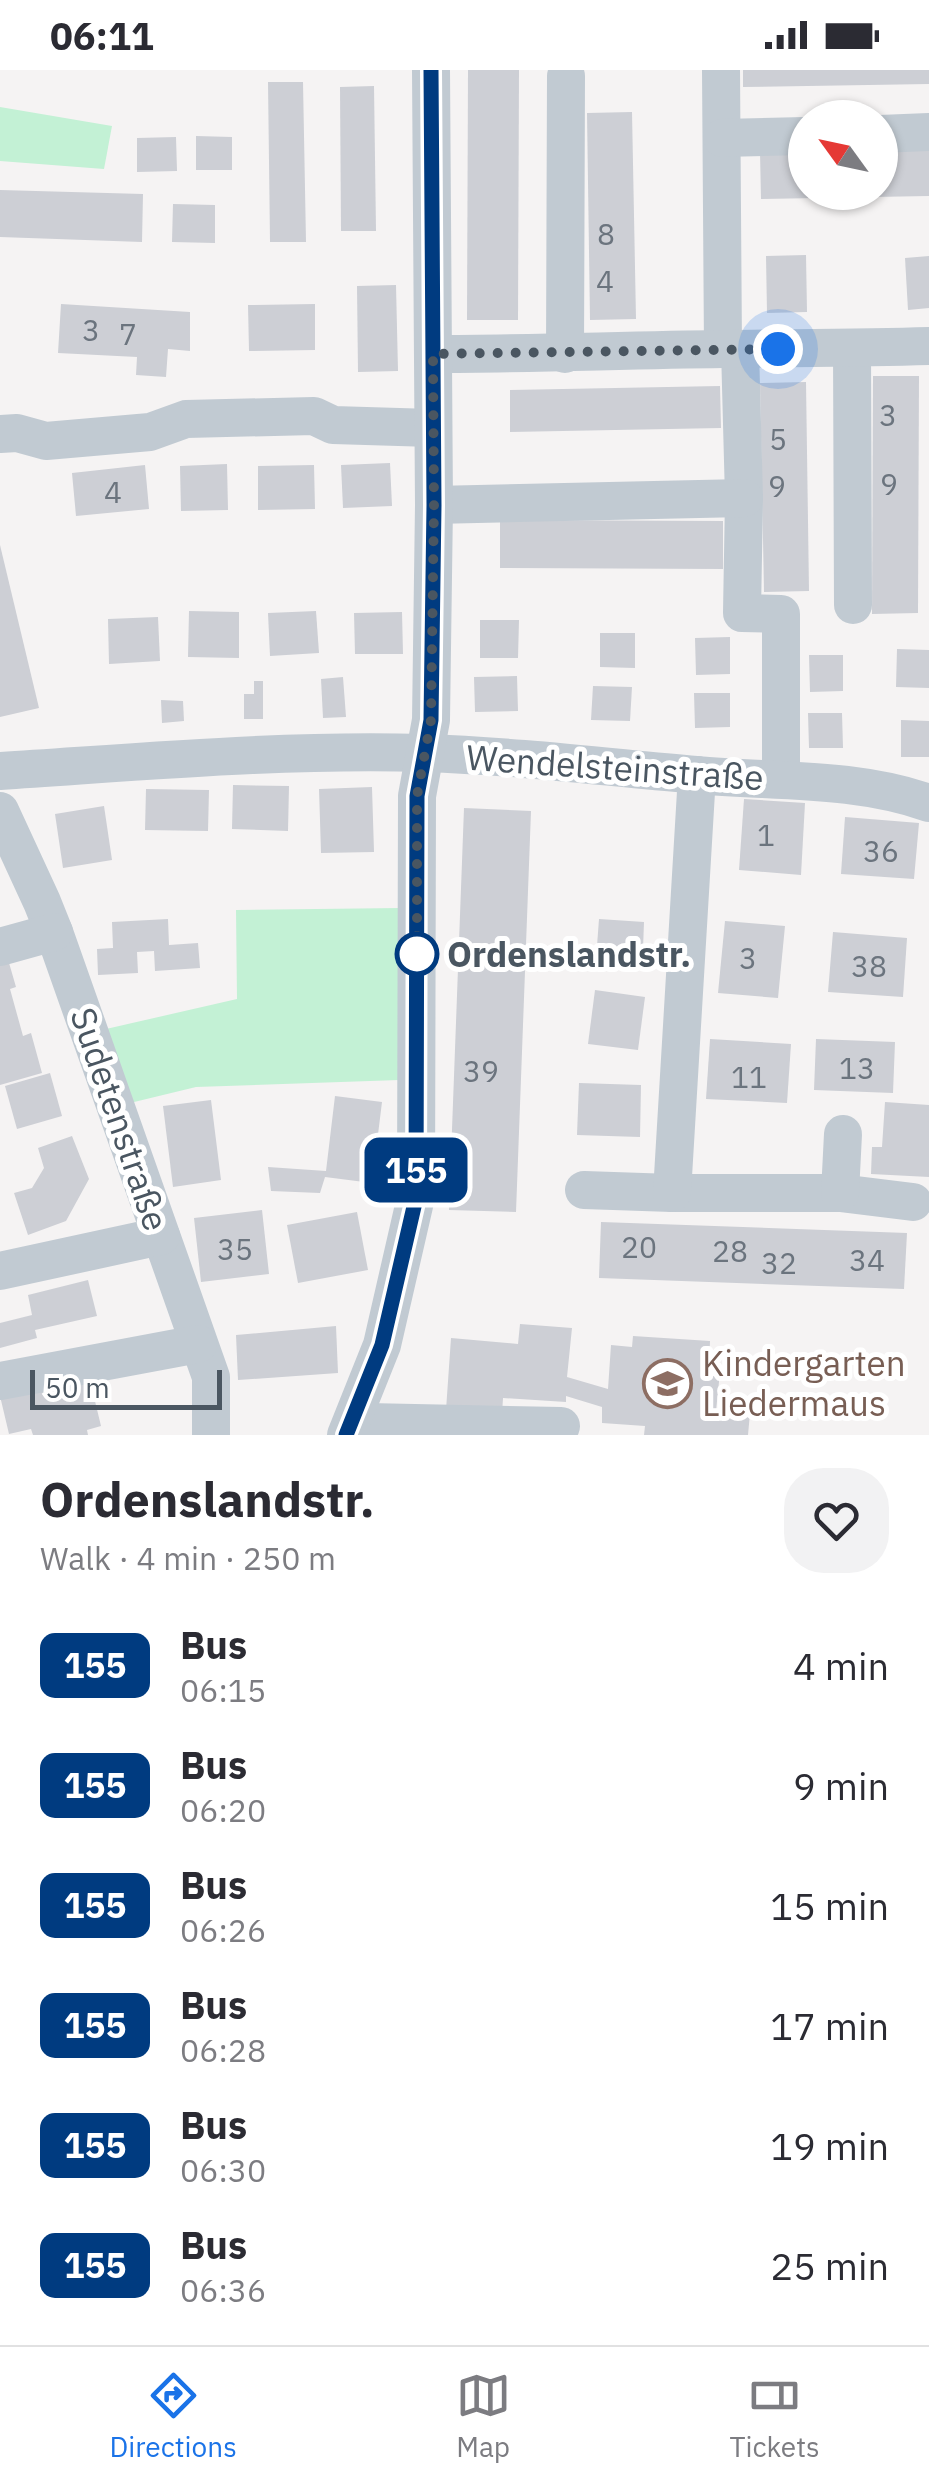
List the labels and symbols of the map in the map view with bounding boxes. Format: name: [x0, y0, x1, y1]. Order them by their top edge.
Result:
north arrow: [788, 100, 898, 210]
house number: 8: [597, 214, 615, 253]
house number: 4: [596, 261, 614, 300]
house number: 3: [82, 310, 100, 349]
house number: 7: [119, 314, 137, 353]
your location: [753, 324, 803, 374]
house number: 3: [879, 395, 897, 434]
house number: 5: [769, 419, 787, 458]
house number: 9: [880, 464, 898, 503]
house number: 9: [768, 466, 786, 505]
house number: 4: [104, 472, 122, 511]
street label: Wendelsteinstraße: [465, 734, 765, 800]
house number: 1: [757, 815, 775, 854]
house number: 36: [863, 831, 899, 870]
place label: Ordenslandstr.: [447, 931, 691, 977]
marker: Ordenslandstr.: [396, 933, 438, 975]
house number: 3: [739, 938, 757, 977]
house number: 38: [851, 946, 887, 985]
street label: Sudetenstraße: [60, 1001, 180, 1237]
house number: 13: [839, 1048, 875, 1087]
house number: 39: [463, 1051, 499, 1090]
house number: 11: [731, 1057, 767, 1096]
line badge: 155: [358, 1138, 474, 1202]
house number: 20: [621, 1227, 657, 1266]
house number: 35: [217, 1229, 253, 1268]
house number: 28: [712, 1231, 748, 1270]
house number: 34: [849, 1240, 885, 1279]
house number: 32: [761, 1243, 797, 1282]
place label: Kindergarten Liedermaus: [702, 1340, 906, 1426]
school or university icon: Kindergarten Liedermaus: [641, 1357, 693, 1409]
scale bar: [30, 1365, 222, 1410]

